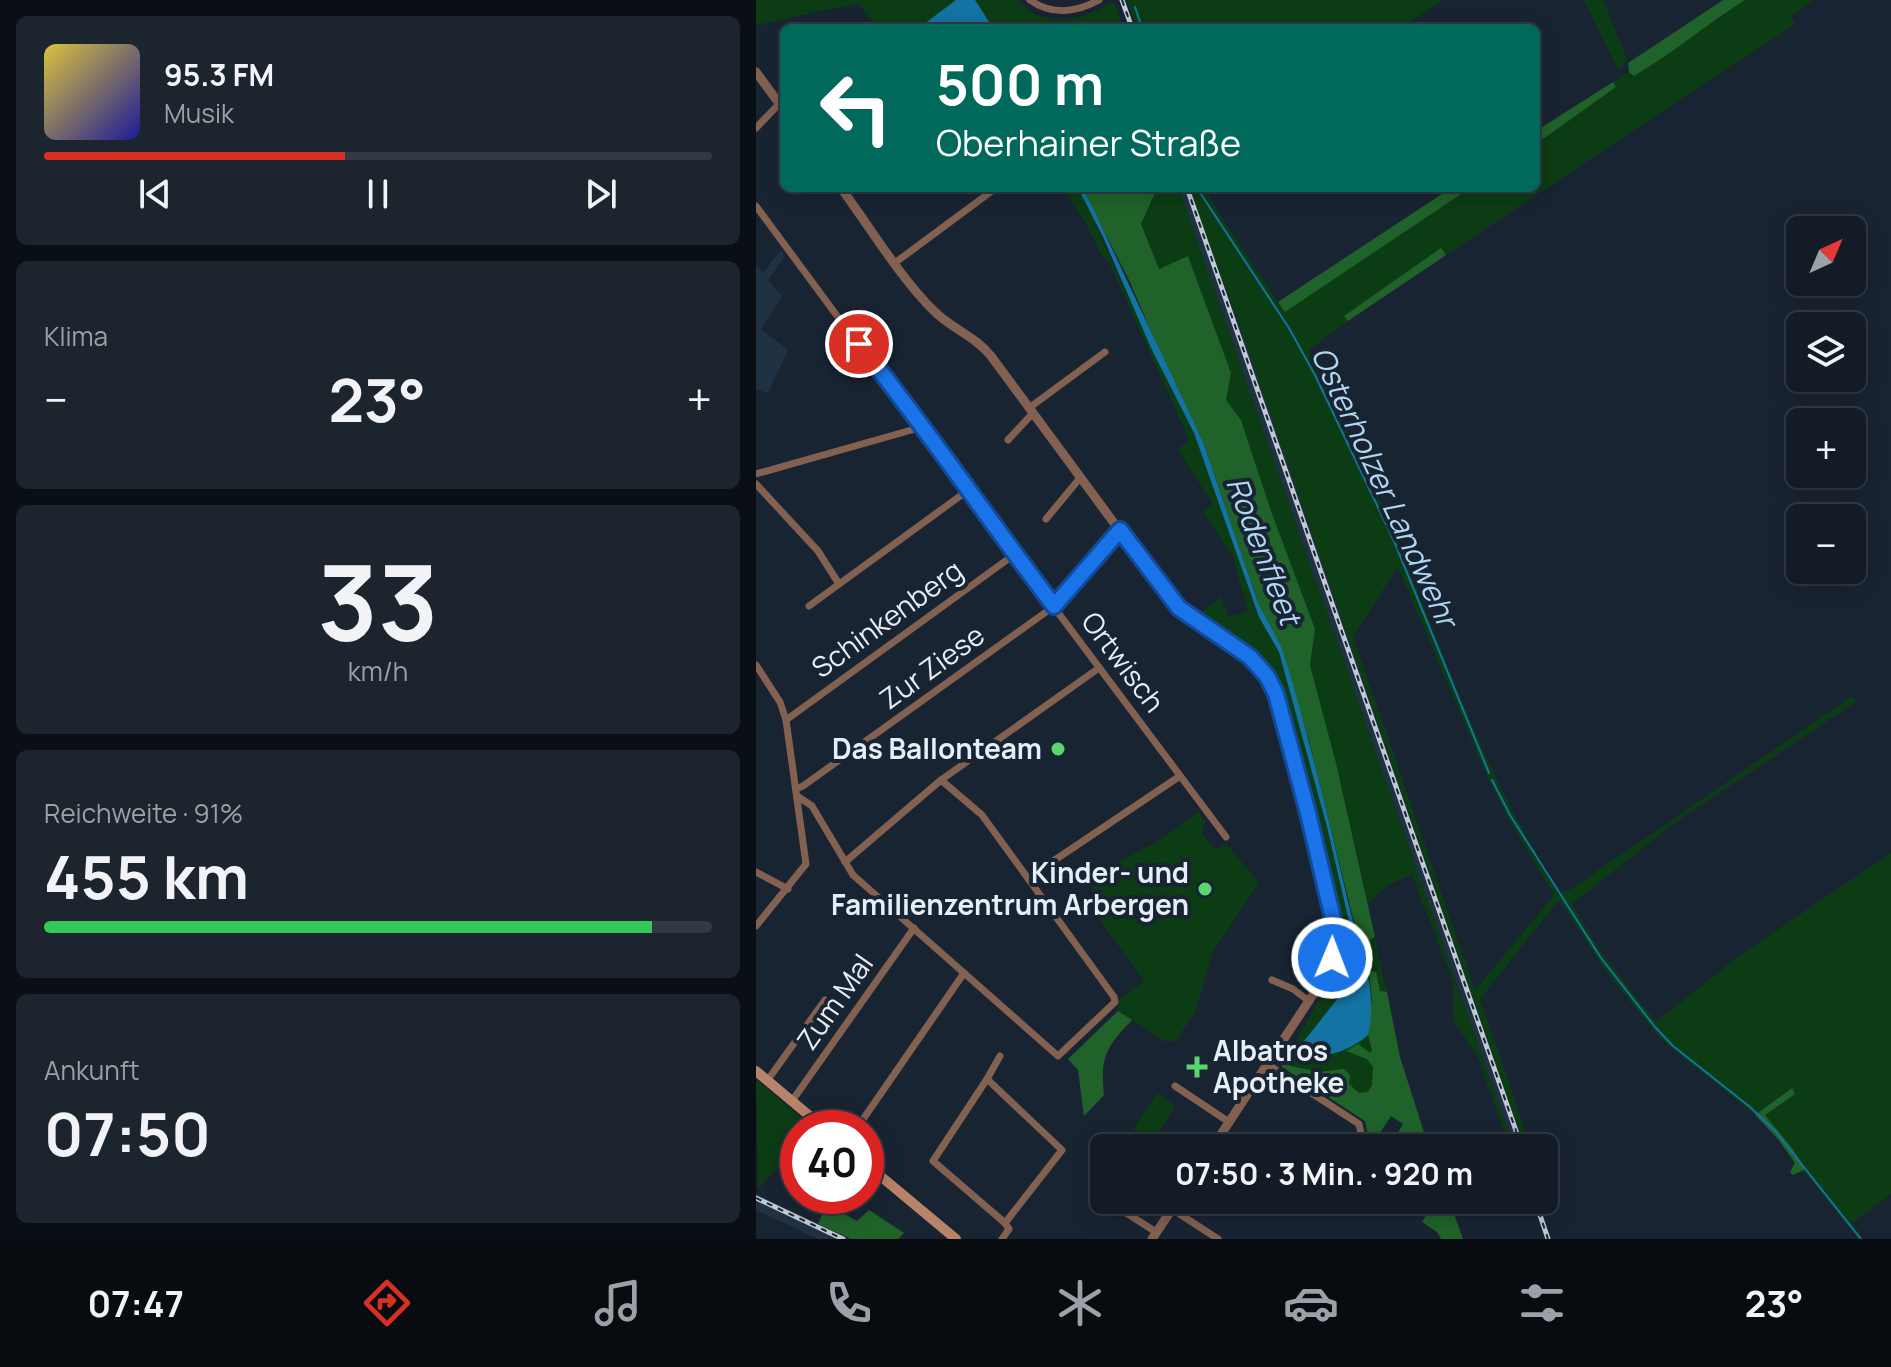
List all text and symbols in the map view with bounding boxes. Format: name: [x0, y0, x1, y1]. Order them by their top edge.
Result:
text: 500 m: [936, 45, 1104, 122]
text: 95.3 FM: [164, 54, 274, 95]
icon: left: [804, 56, 908, 160]
text: Musik: [164, 95, 234, 131]
text: Oberhainer Straße: [936, 118, 1241, 167]
icon: previous: [133, 172, 177, 216]
icon: pause: [356, 172, 400, 216]
icon: next: [579, 172, 623, 216]
north arrow: [1786, 216, 1866, 296]
map controls: [1786, 216, 1866, 584]
pin: [825, 310, 893, 378]
button: layers: [1786, 312, 1866, 392]
text: Klima: [44, 318, 108, 354]
icon: arrive: [837, 322, 881, 366]
water label: Osterholzer Landwehr: [1302, 340, 1470, 637]
text: 23°: [328, 358, 426, 440]
text: −: [44, 369, 68, 429]
text: +: [687, 369, 712, 429]
button: +: [1786, 408, 1866, 488]
water label: Rodenfleet: [1217, 471, 1312, 633]
button: −: [1786, 504, 1866, 584]
text: 33: [318, 530, 438, 672]
street label: Schinkenberg: [803, 551, 970, 686]
street label: Ortwisch: [1074, 603, 1174, 719]
street label: Zur Ziese: [871, 615, 991, 717]
text: km/h: [348, 653, 408, 689]
place label: Das Ballonteam: [832, 729, 1042, 767]
marker: Das Ballonteam: [1049, 740, 1067, 758]
text: Reichweite · 91%: [44, 795, 243, 831]
text: 455 km: [44, 835, 249, 917]
place label: Kinder- und Familienzentrum Arbergen: [831, 853, 1189, 923]
marker: Kinder- und Familienzentrum Arbergen: [1196, 880, 1214, 898]
position arrow: [1290, 916, 1374, 1000]
street label: Zum Mal: [787, 946, 881, 1057]
place label: Albatros Apotheke: [1213, 1031, 1344, 1101]
text: Ankunft: [44, 1052, 139, 1088]
marker: Albatros Apotheke: [1188, 1058, 1206, 1076]
text: 07:50: [44, 1092, 211, 1174]
speed limit sign: 40: [780, 1110, 884, 1214]
text: 07:50 · 3 Min. · 920 m: [1175, 1153, 1473, 1194]
icon: directions: [359, 1275, 415, 1331]
icon: music: [590, 1275, 646, 1331]
icon: phone: [821, 1275, 877, 1331]
icon: climate: [1052, 1275, 1108, 1331]
icon: car: [1283, 1275, 1339, 1331]
icon: filters: [1514, 1275, 1570, 1331]
text: 07:47: [88, 1279, 184, 1328]
text: 23°: [1745, 1279, 1803, 1328]

